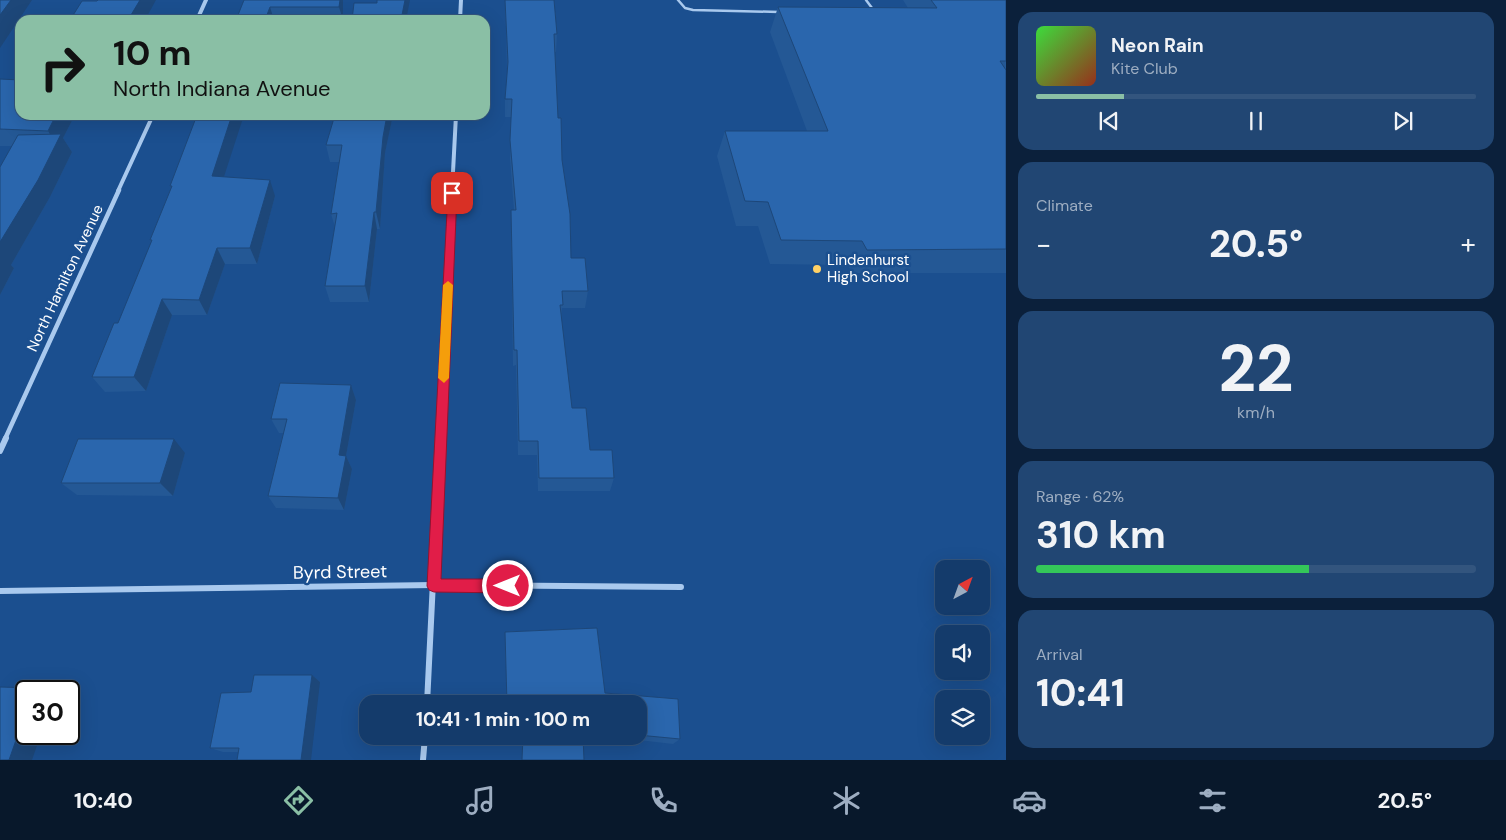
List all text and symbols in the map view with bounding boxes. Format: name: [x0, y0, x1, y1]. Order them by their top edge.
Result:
text: 10 m: [113, 30, 192, 76]
text: Neon Rain: [1111, 33, 1204, 58]
icon: right: [30, 35, 95, 100]
text: Kite Club: [1111, 58, 1178, 79]
text: North Indiana Avenue: [113, 74, 331, 103]
icon: previous: [1095, 107, 1123, 135]
icon: pause: [1242, 107, 1270, 135]
icon: next: [1389, 107, 1417, 135]
pin: [431, 172, 473, 214]
icon: arrive: [438, 179, 466, 207]
text: Climate: [1036, 195, 1093, 216]
street label: North Hamilton Avenue: [22, 201, 108, 355]
text: 20.5°: [1209, 219, 1303, 269]
text: −: [1036, 226, 1051, 263]
text: +: [1461, 226, 1476, 263]
place label: Lindenhurst High School: [827, 250, 910, 287]
marker: Lindenhurst High School: [811, 263, 823, 275]
text: 22: [1218, 327, 1294, 411]
text: km/h: [1237, 402, 1275, 423]
text: Range · 62%: [1036, 486, 1124, 507]
text: 310 km: [1036, 510, 1166, 560]
street label: Byrd Street: [293, 559, 387, 585]
position arrow: [481, 559, 533, 611]
north arrow: [935, 560, 990, 615]
map controls: [935, 560, 990, 745]
button: sound: [935, 625, 990, 680]
text: Arrival: [1036, 644, 1083, 665]
text: 10:41: [1036, 668, 1125, 718]
speed limit sign: 30: [15, 680, 80, 745]
button: layers: [935, 690, 990, 745]
text: 10:41 · 1 min · 100 m: [416, 707, 590, 732]
icon: directions: [281, 783, 316, 818]
icon: music: [463, 783, 498, 818]
icon: phone: [646, 783, 681, 818]
icon: climate: [829, 783, 864, 818]
icon: car: [1012, 783, 1047, 818]
icon: filters: [1195, 783, 1230, 818]
text: 10:40: [74, 786, 133, 815]
text: 20.5°: [1378, 786, 1432, 815]

